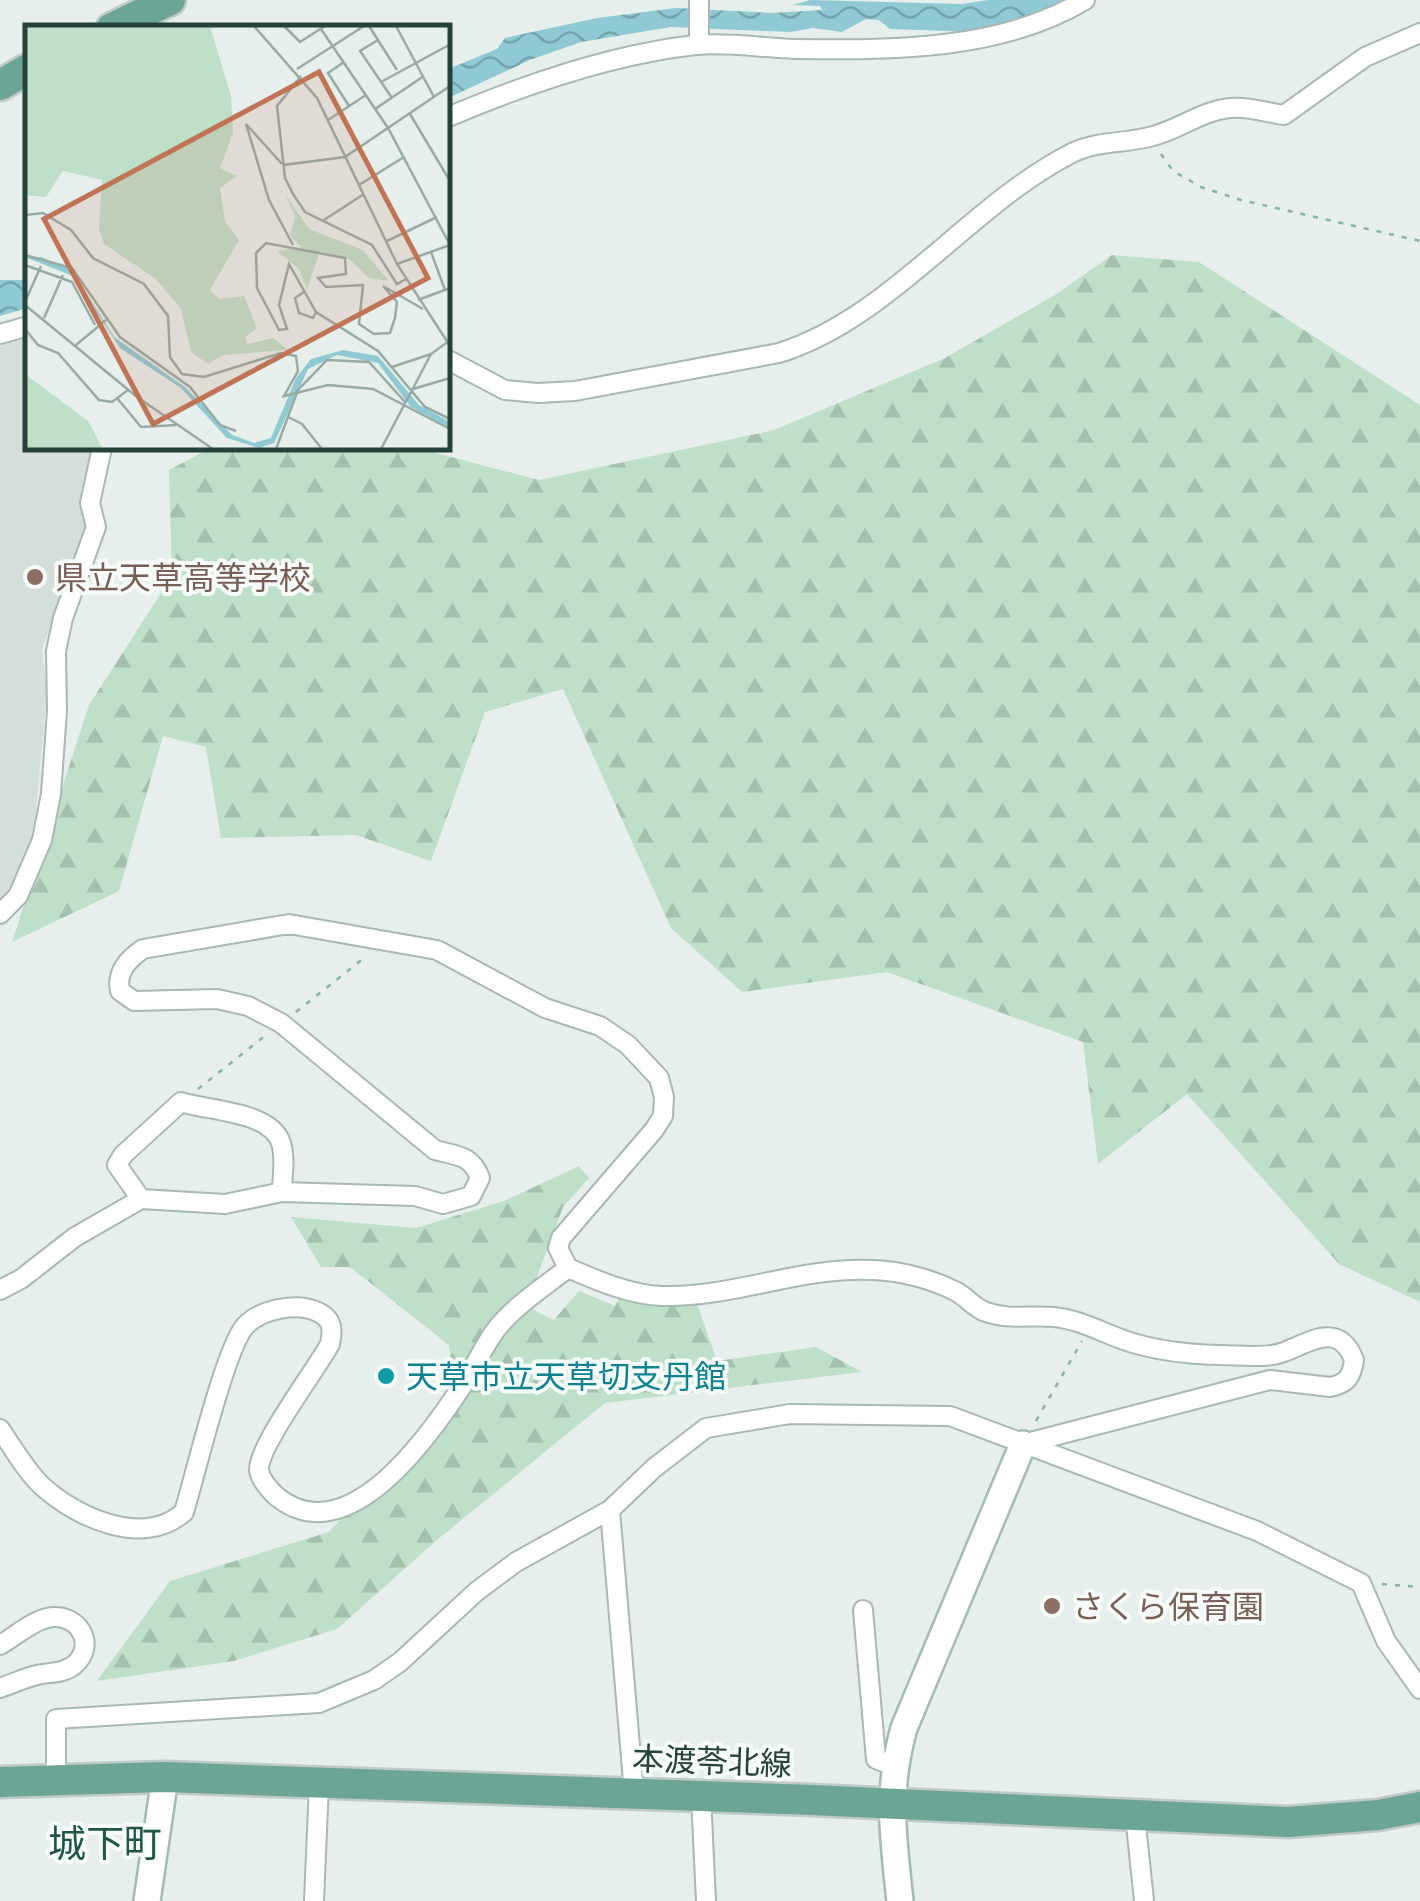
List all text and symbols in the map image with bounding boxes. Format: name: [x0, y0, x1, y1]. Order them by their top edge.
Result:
inset map: [25, 25, 450, 450]
place label: 県立天草高等学校: [55, 558, 311, 597]
marker: 県立天草高等学校: [24, 566, 46, 588]
place label: 天草市立天草切支丹館: [406, 1357, 726, 1396]
marker: 天草市立天草切支丹館: [375, 1365, 397, 1387]
place label: さくら保育園: [1072, 1587, 1264, 1626]
marker: さくら保育園: [1041, 1595, 1063, 1617]
street label: 本渡苓北線: [631, 1739, 793, 1783]
district label: 城下町: [48, 1820, 162, 1866]

